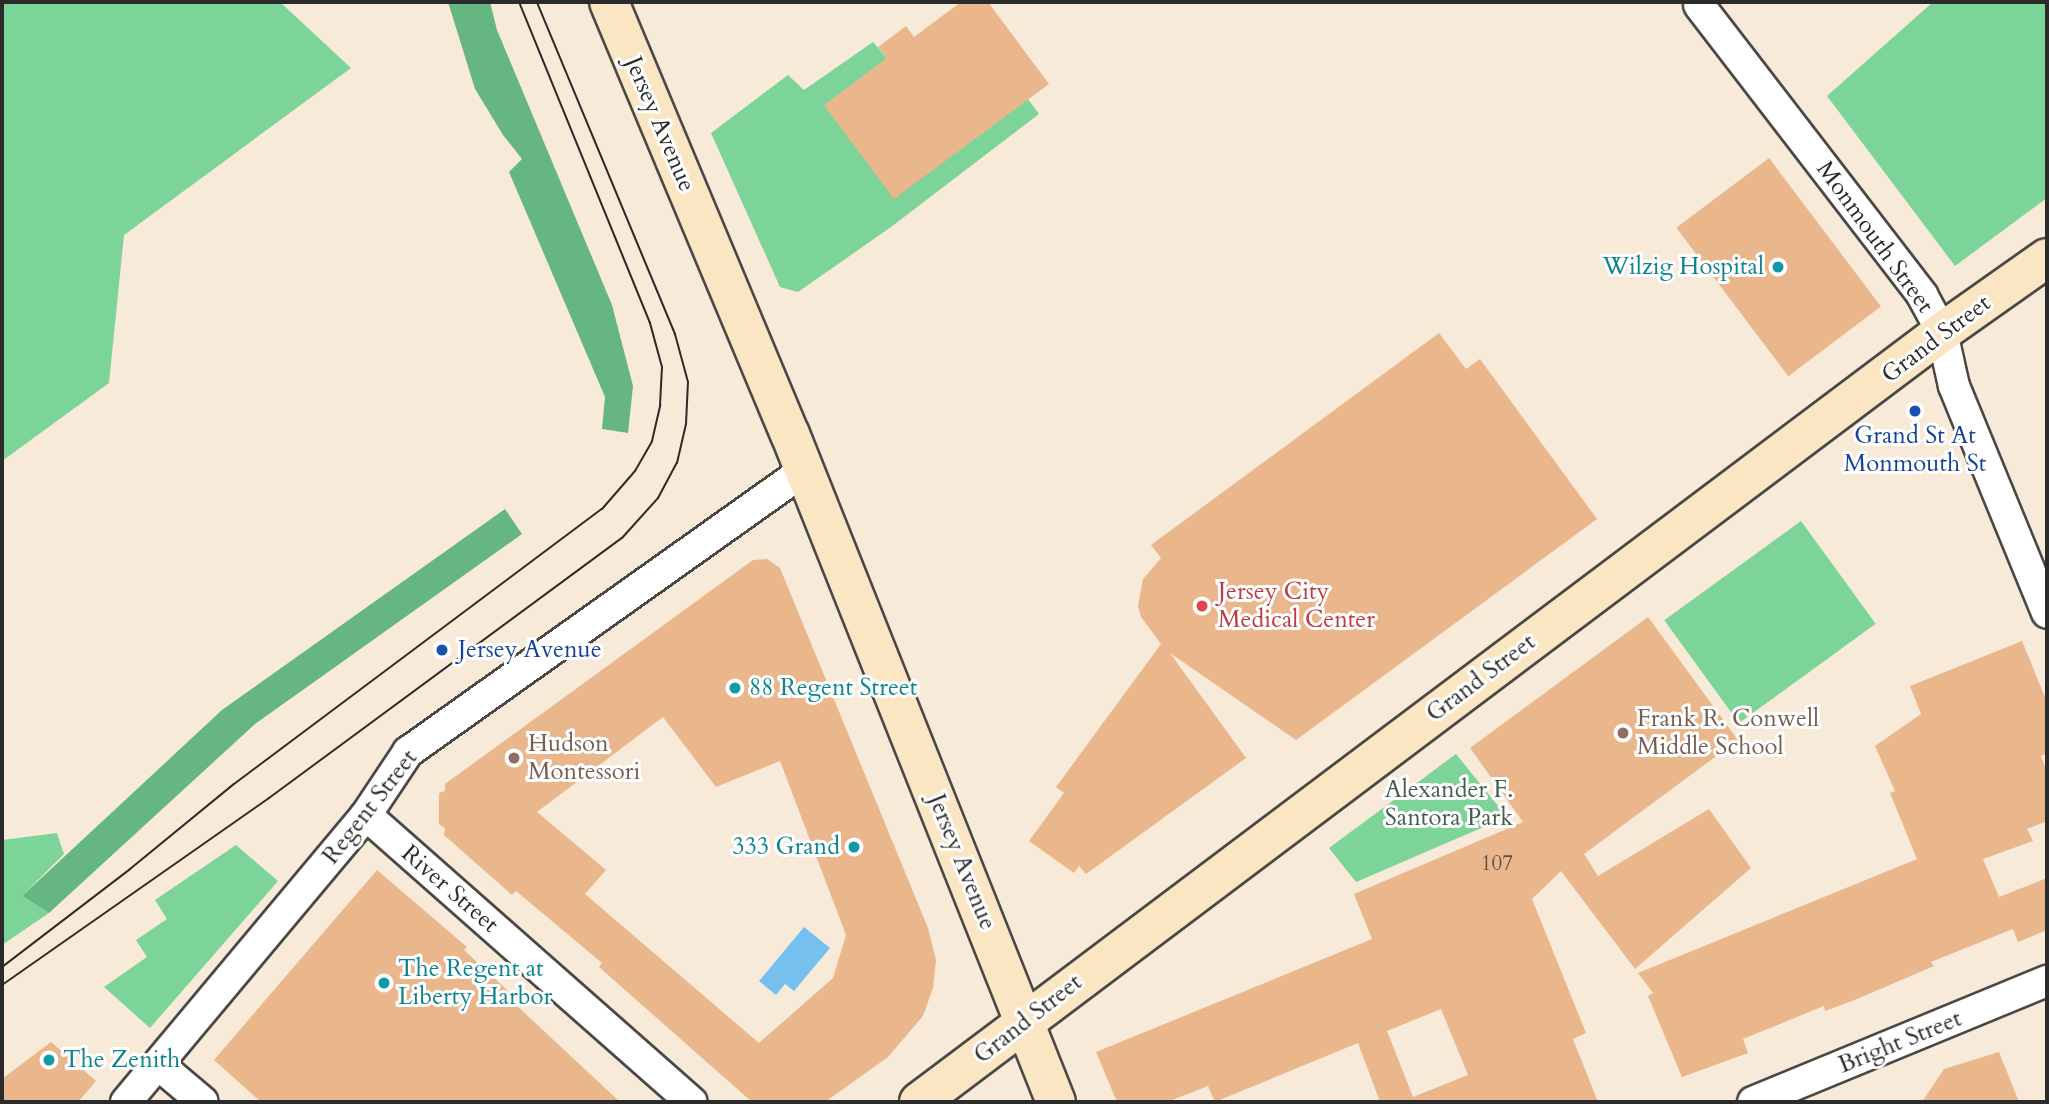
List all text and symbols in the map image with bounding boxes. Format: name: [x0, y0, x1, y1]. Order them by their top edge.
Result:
street label: Jersey Avenue: [619, 52, 701, 196]
street label: Monmouth Street: [1810, 155, 1940, 319]
place label: Wilzig Hospital: [1603, 253, 1764, 281]
marker: Wilzig Hospital: [1770, 259, 1786, 275]
street label: Grand Street: [1876, 289, 1996, 389]
marker: Grand St At Monmouth St: [1907, 403, 1923, 419]
place label: Grand St At Monmouth St: [1844, 422, 1986, 478]
place label: Jersey City Medical Center: [1218, 578, 1375, 634]
marker: Jersey City Medical Center: [1192, 596, 1212, 616]
street label: Grand Street: [1421, 628, 1541, 728]
place label: Jersey Avenue: [458, 636, 602, 664]
marker: Jersey Avenue: [432, 640, 452, 660]
place label: 88 Regent Street: [749, 674, 917, 702]
marker: 88 Regent Street: [727, 680, 743, 696]
place label: Frank R. Conwell Middle School: [1637, 705, 1819, 761]
marker: Frank R. Conwell Middle School: [1615, 725, 1631, 741]
place label: Hudson Montessori: [528, 730, 640, 786]
street label: Regent Street: [316, 744, 424, 870]
marker: Hudson Montessori: [506, 750, 522, 766]
park label: Alexander F. Santora Park: [1385, 776, 1513, 832]
street label: Jersey Avenue: [922, 790, 1002, 934]
place label: 333 Grand: [732, 833, 840, 861]
street label: River Street: [396, 839, 504, 939]
marker: 333 Grand: [846, 839, 862, 855]
house number: 107: [1481, 851, 1513, 877]
place label: The Regent at Liberty Harbor: [398, 955, 552, 1011]
street label: Grand Street: [968, 968, 1088, 1070]
marker: The Regent at Liberty Harbor: [376, 975, 392, 991]
street label: Bright Street: [1834, 1004, 1966, 1080]
place label: The Zenith: [63, 1046, 180, 1074]
marker: The Zenith: [41, 1052, 57, 1068]

